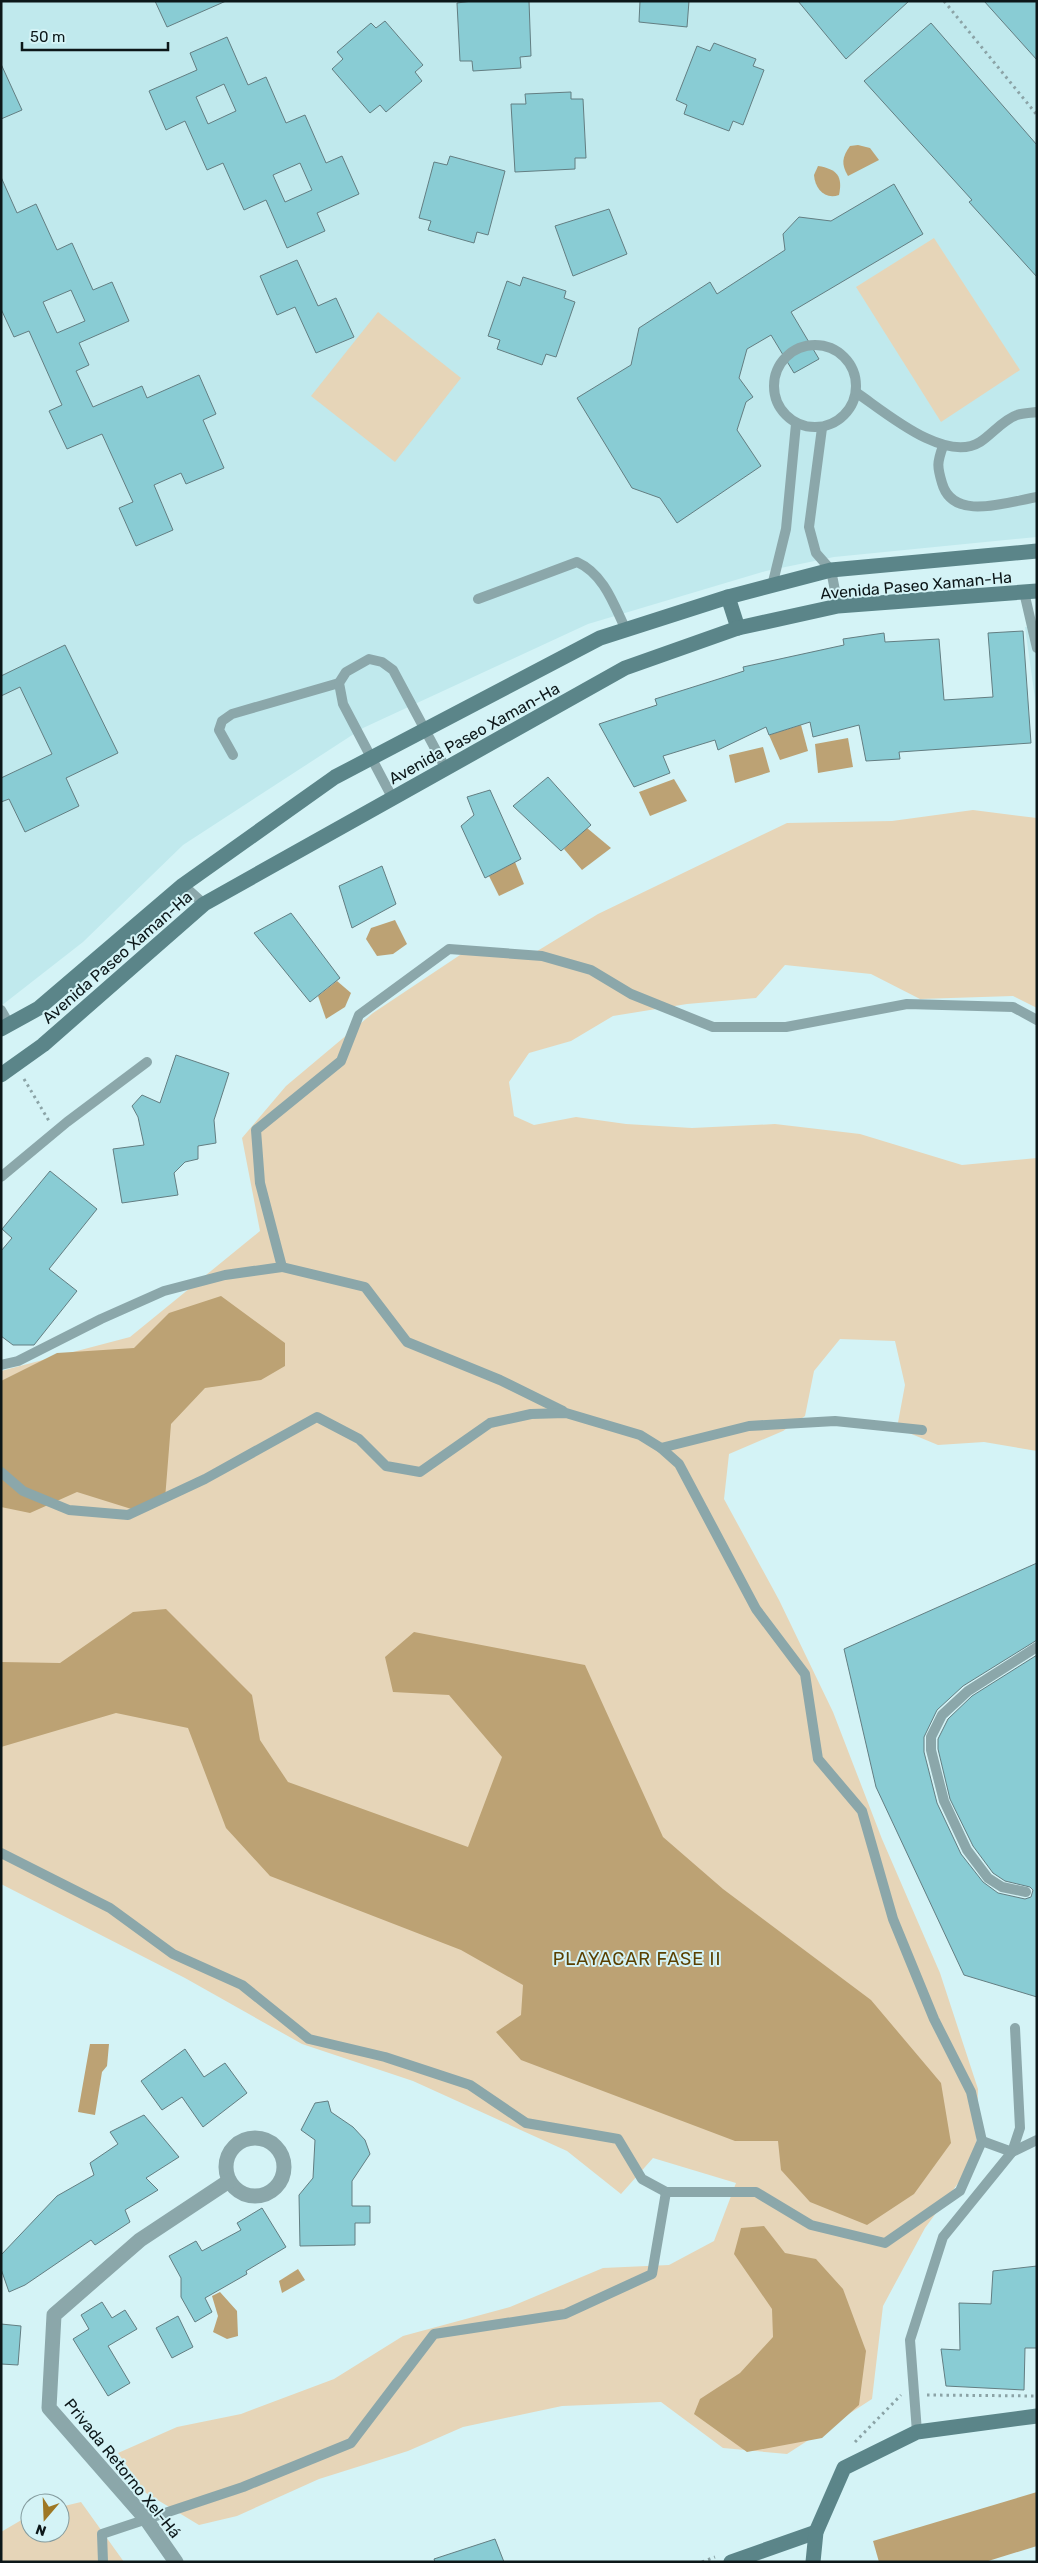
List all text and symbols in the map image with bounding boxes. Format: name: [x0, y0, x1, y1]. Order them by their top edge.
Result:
scale bar: [22, 20, 169, 52]
text: 50 m: [30, 28, 65, 46]
street label: Avenida Paseo Xaman-Ha: [819, 568, 1013, 603]
street label: Avenida Paseo Xaman-Ha: [386, 679, 563, 788]
street label: Avenida Paseo Xaman-Ha: [39, 887, 196, 1028]
district label: PLAYACAR FASE II: [553, 1948, 721, 1970]
street label: Privada Retorno Xel-Há: [60, 2395, 185, 2542]
north arrow: [20, 2493, 70, 2543]
text: N: [33, 2520, 48, 2539]

